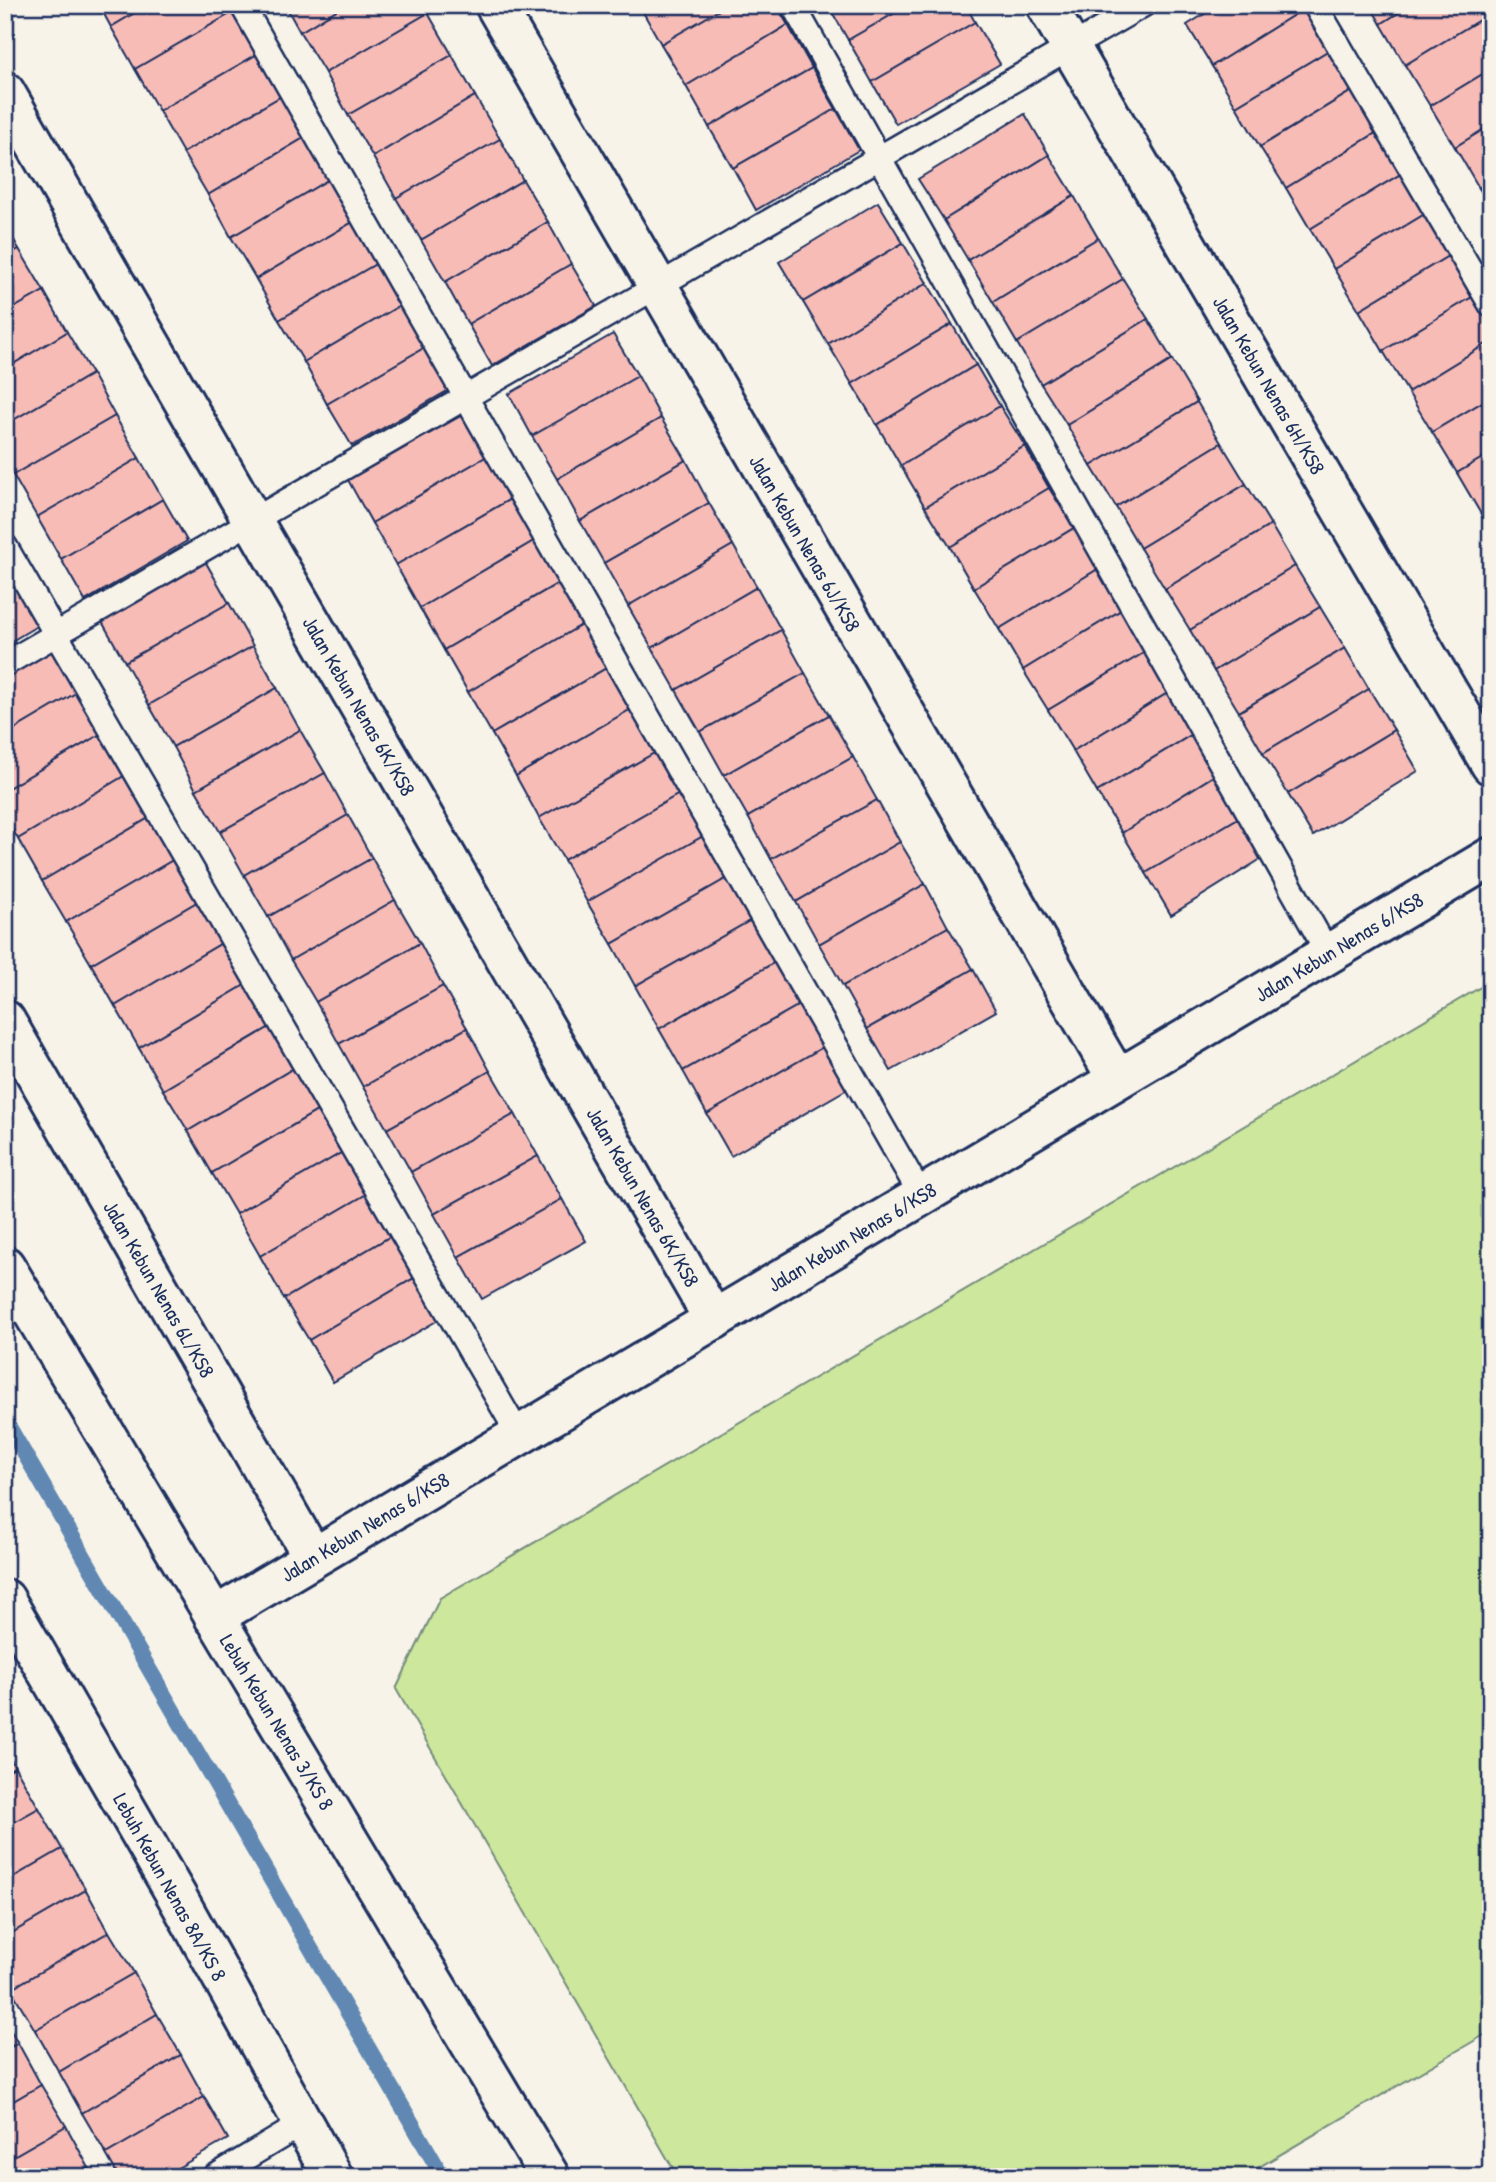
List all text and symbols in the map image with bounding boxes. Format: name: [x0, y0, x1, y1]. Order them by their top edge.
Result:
street label: Jalan Kebun Nenas 6H/KS8: [1206, 290, 1332, 480]
street label: Jalan Kebun Nenas 6J/KS8: [742, 449, 868, 637]
street label: Jalan Kebun Nenas 6K/KS8: [296, 611, 422, 801]
street label: Jalan Kebun Nenas 6/KS8: [1249, 885, 1429, 1009]
street label: Jalan Kebun Nenas 6K/KS8: [580, 1102, 706, 1292]
street label: Jalan Kebun Nenas 6/KS8: [762, 1175, 942, 1299]
street label: Jalan Kebun Nenas 6L/KS8: [96, 1195, 222, 1383]
street label: Jalan Kebun Nenas 6/KS8: [275, 1465, 455, 1589]
street label: Lebuh Kebun Nenas 3/KS 8: [213, 1629, 341, 1815]
street label: Lebuh Kebun Nenas 8A/KS 8: [106, 1788, 234, 1986]

